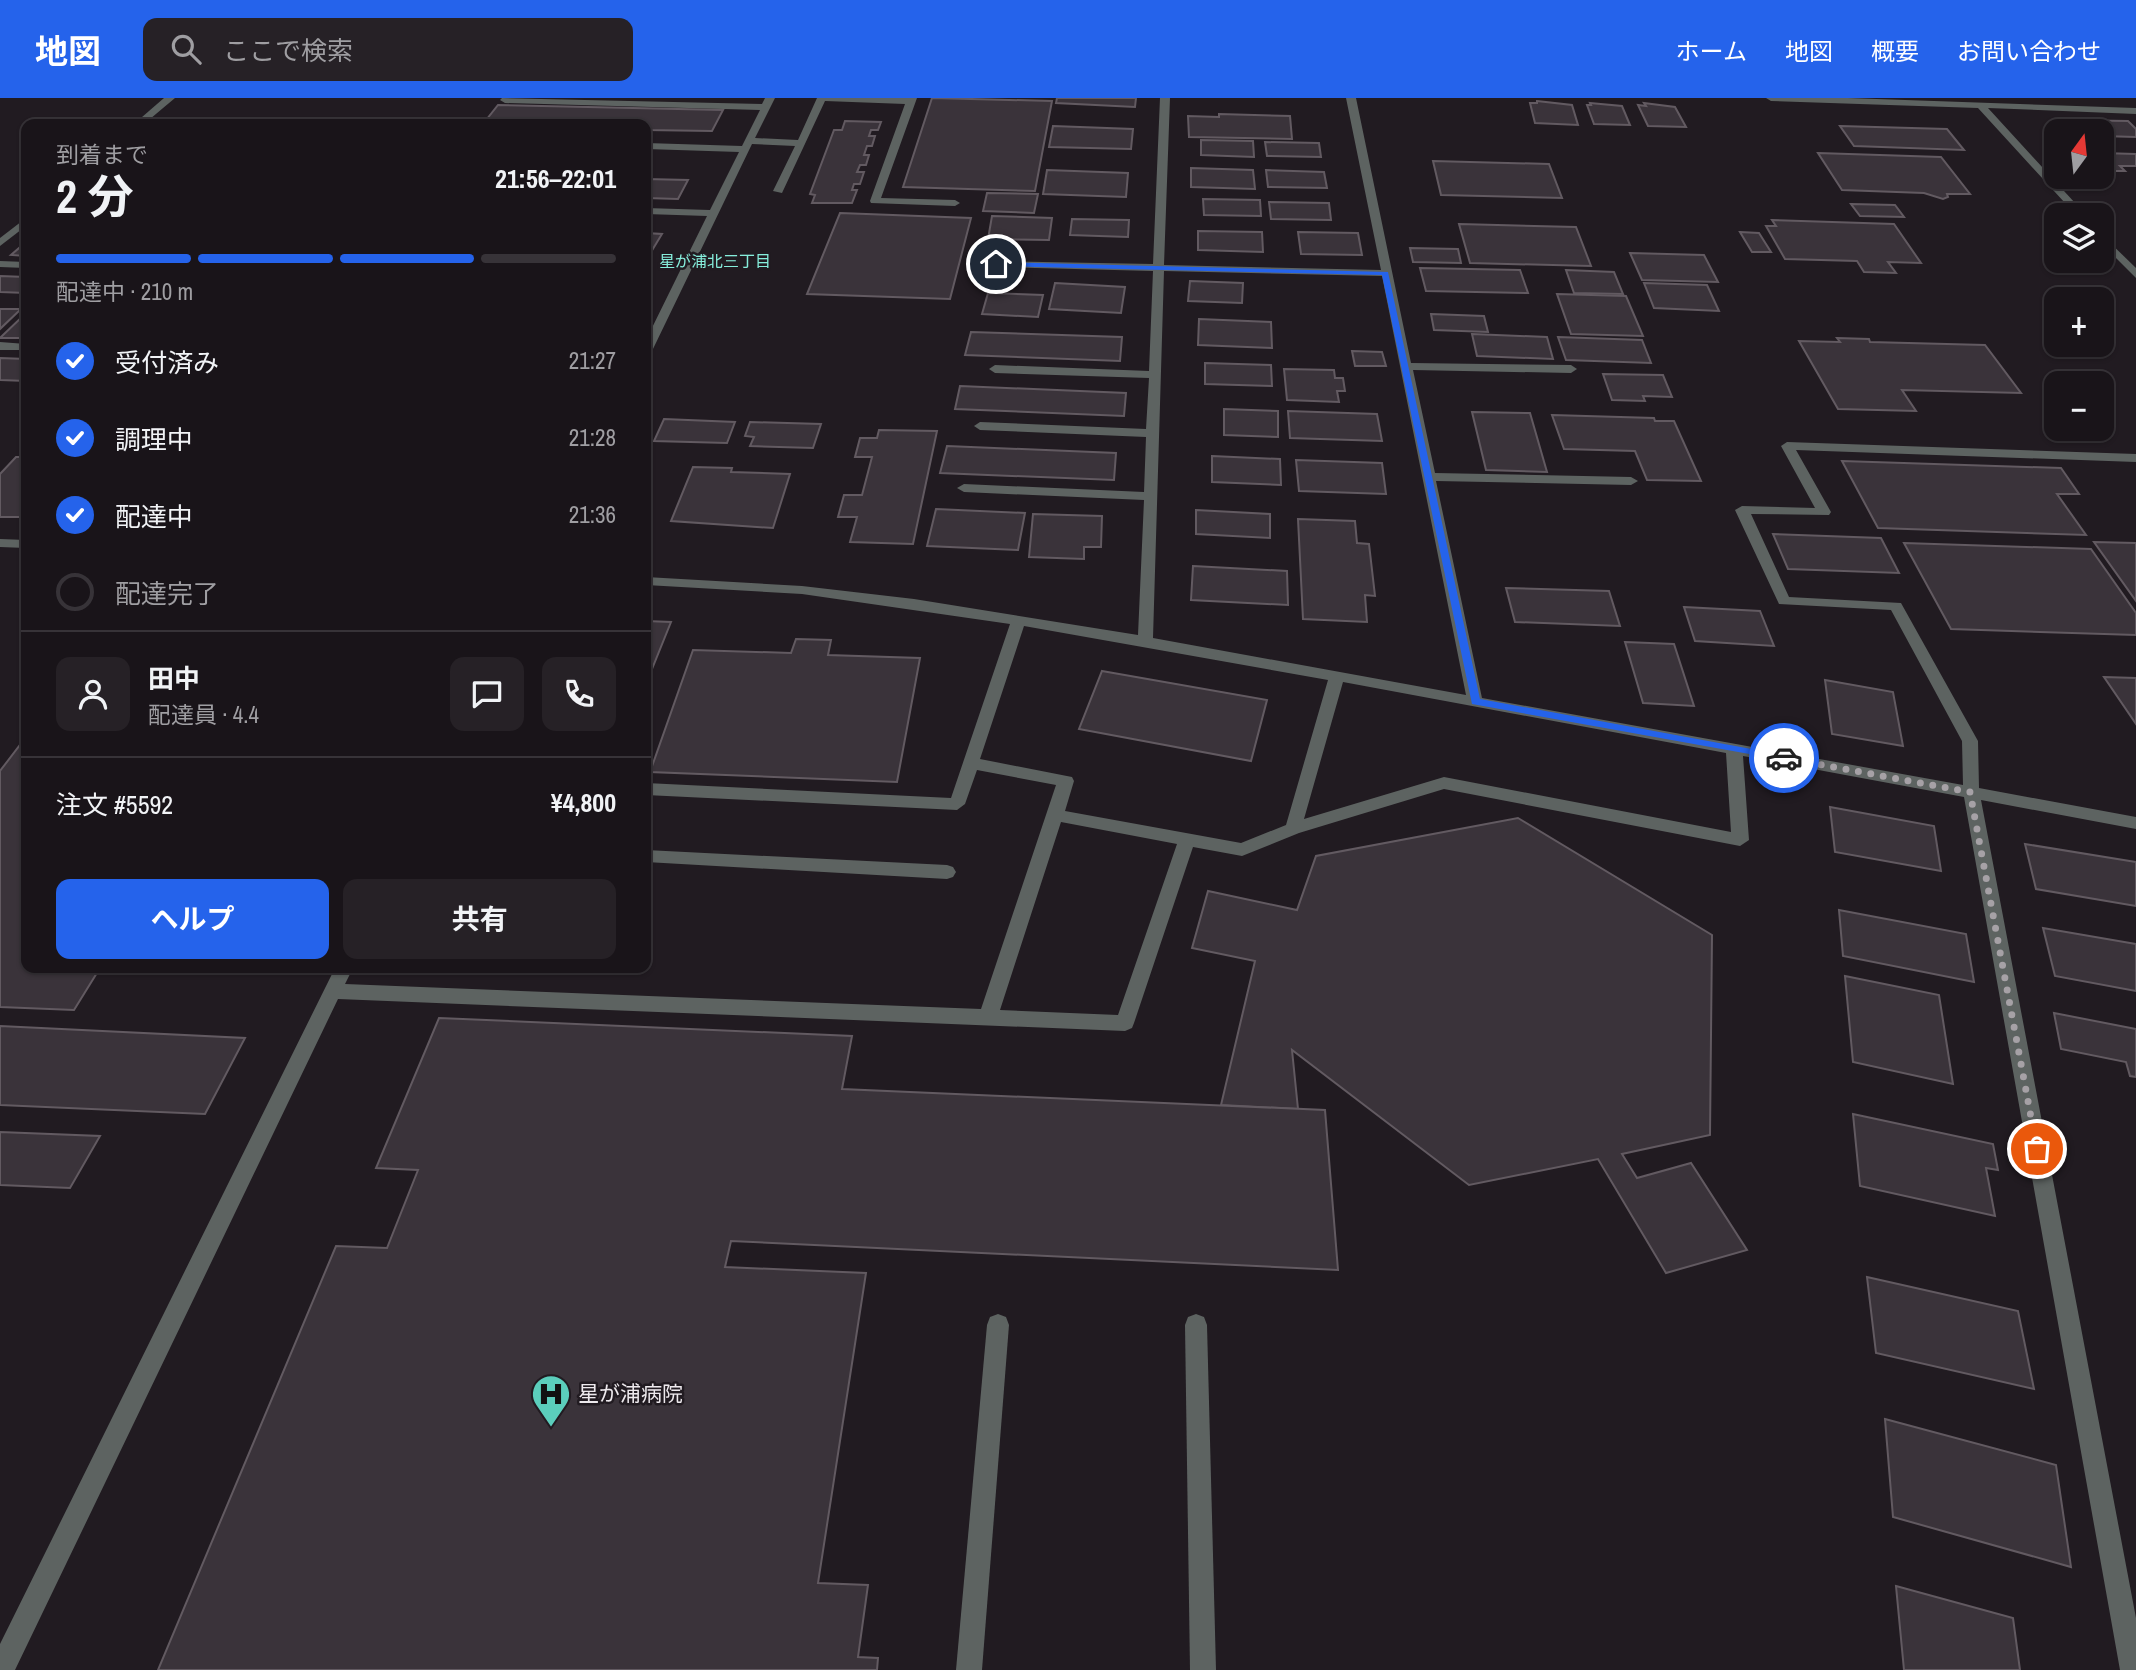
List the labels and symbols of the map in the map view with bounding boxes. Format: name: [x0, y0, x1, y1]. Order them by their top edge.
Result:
north arrow: [2044, 119, 2114, 189]
pin: [966, 234, 1026, 294]
district label: 星が浦北三丁目: [659, 250, 771, 272]
courier: [1749, 723, 1819, 793]
pin: [2007, 1119, 2067, 1179]
hospital icon: 星が浦病院: [530, 1373, 572, 1428]
place label: 星が浦病院: [578, 1379, 683, 1408]

